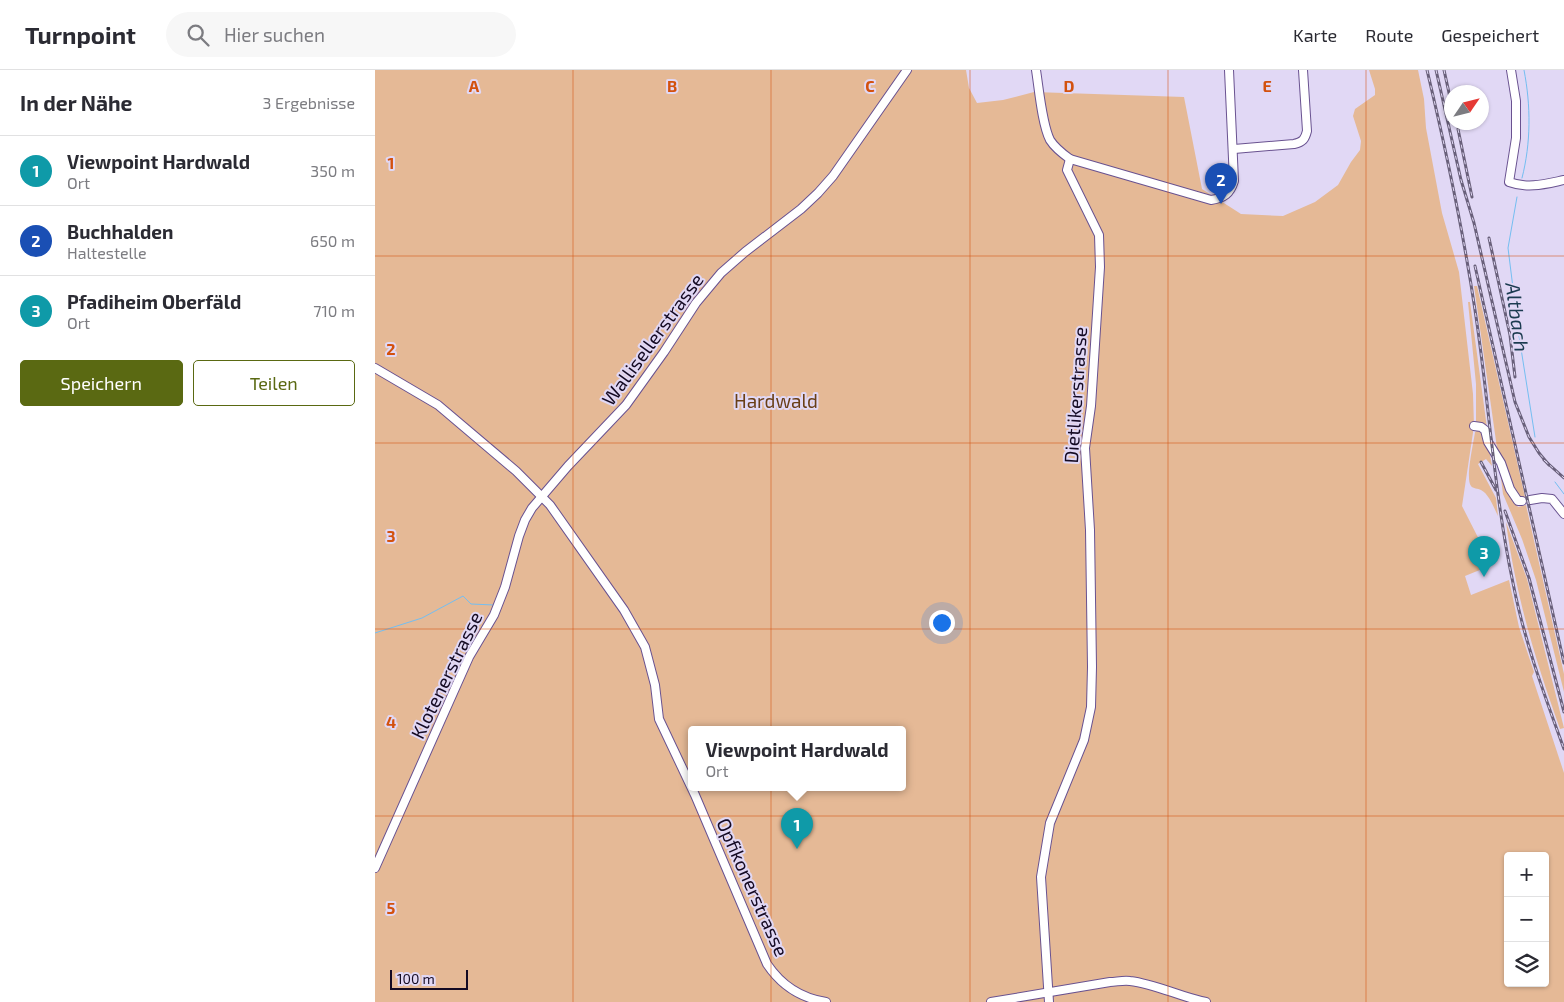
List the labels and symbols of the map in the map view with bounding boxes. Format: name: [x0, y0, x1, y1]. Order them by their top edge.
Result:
text: A: [469, 76, 480, 95]
text: B: [667, 76, 677, 95]
text: C: [865, 76, 875, 95]
text: D: [1064, 76, 1075, 95]
text: E: [1262, 76, 1272, 95]
north arrow: [1444, 85, 1489, 130]
text: 1: [388, 153, 394, 172]
pin: 2: [1205, 163, 1237, 204]
street label: Wallisellerstrasse: [596, 268, 708, 410]
water label: Altbach: [1501, 280, 1535, 353]
street label: Dietlikerstrasse: [1059, 326, 1091, 464]
text: 2: [386, 339, 396, 358]
park label: Hardwald: [734, 389, 818, 412]
text: 3: [386, 526, 396, 545]
pin: 3: [1468, 536, 1500, 577]
street label: Klotenerstrasse: [405, 608, 487, 742]
your location: [929, 610, 955, 636]
text: 4: [386, 712, 396, 731]
pin: 1: [781, 808, 813, 849]
street label: Opfikonerstrasse: [712, 814, 794, 960]
text: 5: [387, 898, 396, 917]
scale bar: [390, 967, 467, 990]

